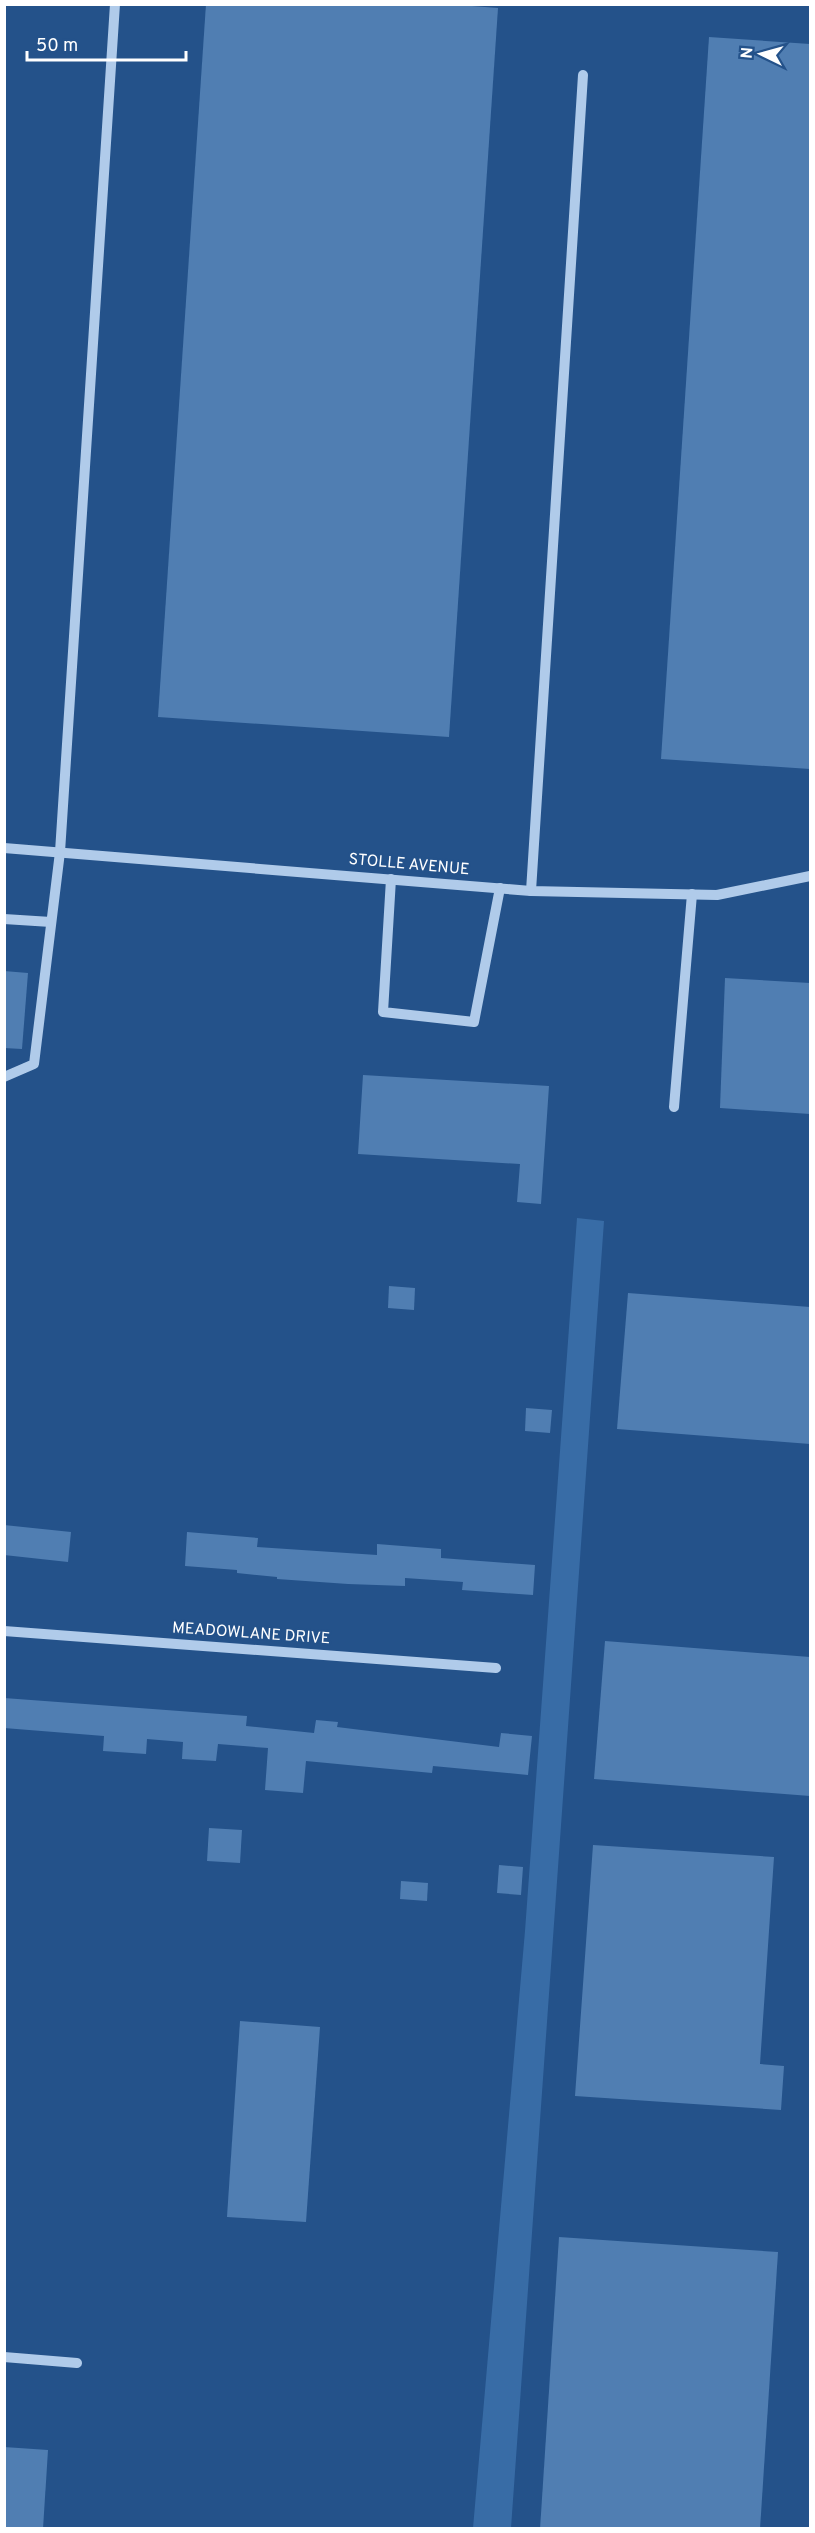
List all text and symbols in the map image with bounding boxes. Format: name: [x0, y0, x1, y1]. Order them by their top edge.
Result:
scale bar: [27, 24, 186, 62]
north arrow: [731, 24, 791, 84]
text: 50 m: [36, 35, 78, 58]
text: N: [738, 46, 759, 59]
street label: STOLLE AVENUE: [348, 850, 470, 880]
street label: MEADOWLANE DRIVE: [171, 1618, 331, 1650]

